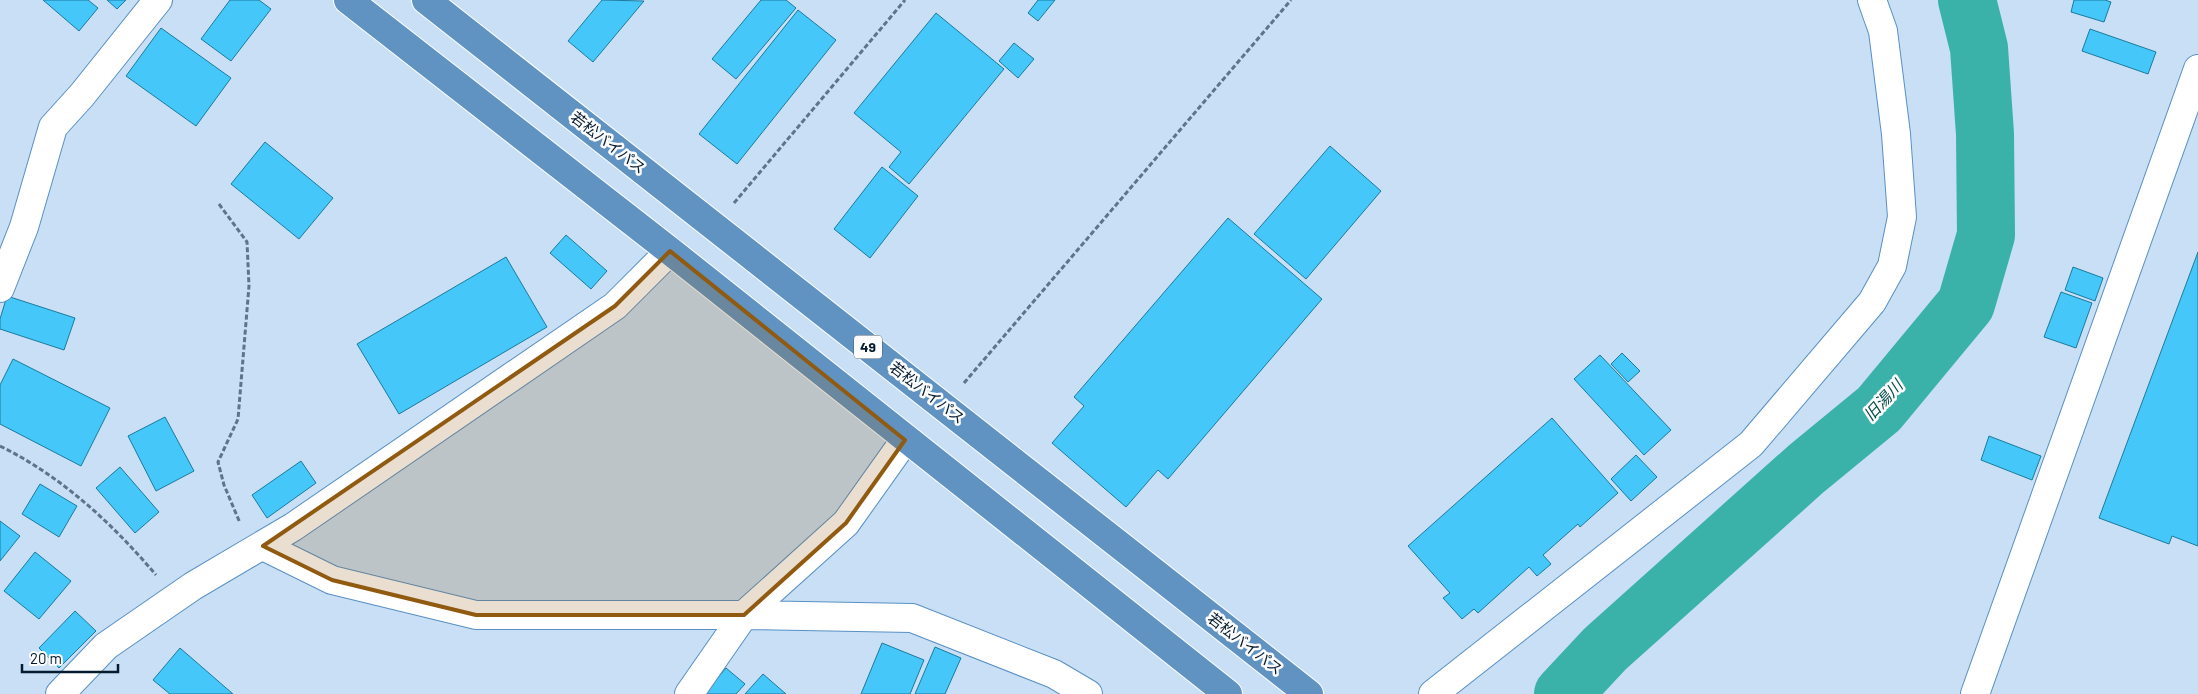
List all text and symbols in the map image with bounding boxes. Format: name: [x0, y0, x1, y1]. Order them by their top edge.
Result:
street label: 若松バイパス: [568, 108, 650, 177]
road number: 49: [854, 336, 882, 358]
street label: 若松バイパス: [887, 358, 969, 427]
water label: 旧湯川: [1859, 374, 1907, 424]
street label: 若松バイパス: [1205, 609, 1287, 678]
scale bar: [22, 642, 119, 674]
text: 20 m: [30, 649, 62, 667]

